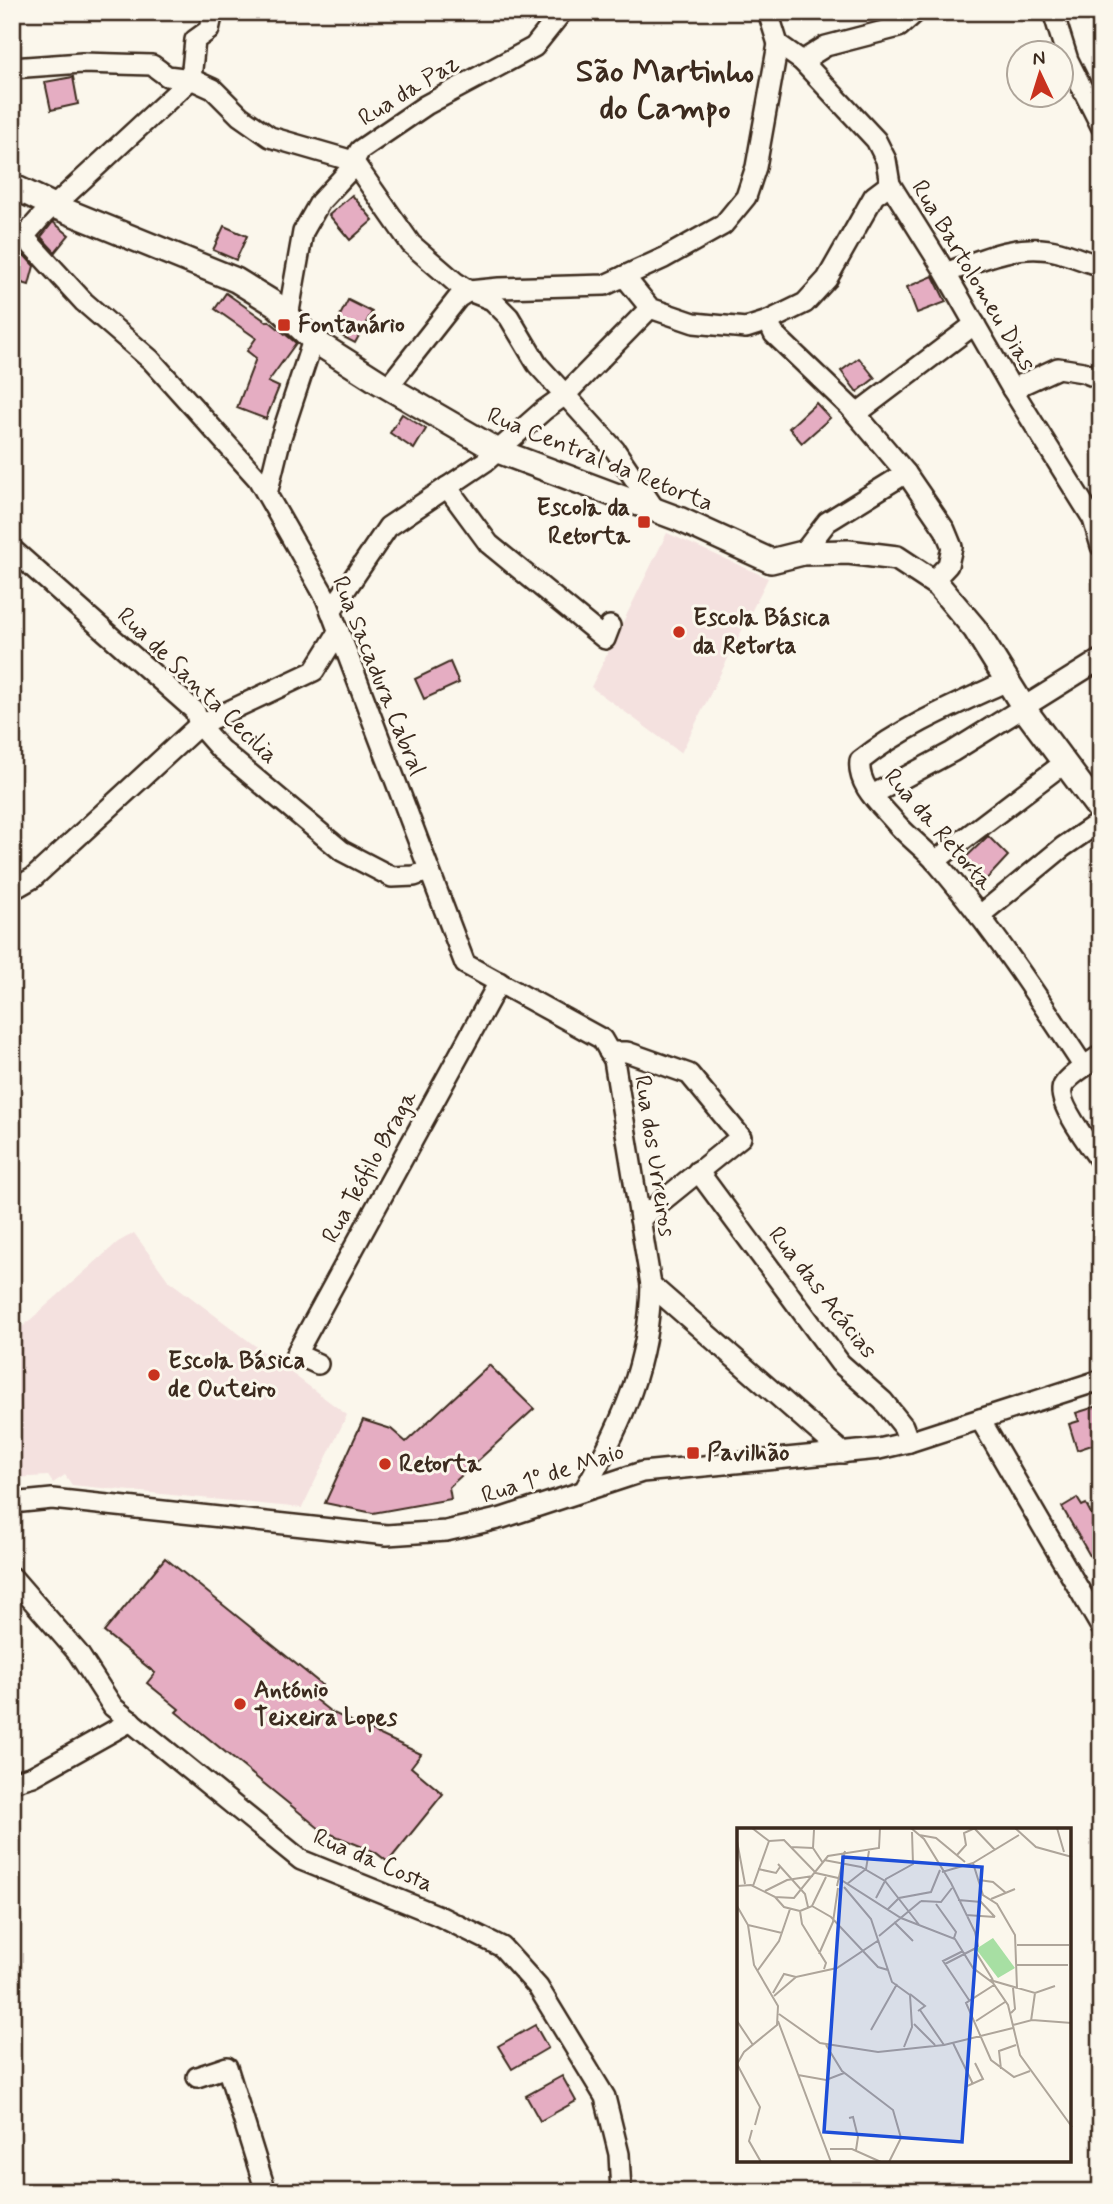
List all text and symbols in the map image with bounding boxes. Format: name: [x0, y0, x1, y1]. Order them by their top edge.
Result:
north arrow: [1004, 38, 1074, 108]
text: N: [1032, 46, 1046, 71]
street label: Rua da Paz: [353, 48, 465, 134]
district label: São Martinho do Campo: [576, 51, 754, 130]
street label: Rua Bartolomeu Dias: [904, 175, 1043, 378]
place label: Fontanário: [298, 310, 405, 341]
marker: Fontanário: [276, 317, 292, 333]
street label: Rua Central da Retorta: [482, 400, 718, 520]
place label: Escola da Retorta: [536, 493, 631, 552]
marker: Escola da Retorta: [636, 514, 652, 530]
street label: Rua Sacadura Cabral: [324, 572, 432, 780]
street label: Rua de Santa Cecilia: [110, 601, 284, 771]
place label: Escola Básica da Retorta: [693, 603, 830, 662]
marker: Escola Básica da Retorta: [671, 624, 687, 640]
street label: Rua da Retorta: [876, 762, 1000, 898]
street label: Rua dos Urreiros: [626, 1073, 682, 1239]
street label: Rua Teófilo Braga: [315, 1085, 425, 1249]
street label: Rua das Acácias: [761, 1220, 884, 1366]
place label: Escola Básica de Outeiro: [168, 1346, 305, 1405]
marker: Escola Básica de Outeiro: [146, 1367, 162, 1383]
street label: Rua 1º de Maio: [478, 1436, 628, 1512]
place label: Pavilhão: [707, 1438, 789, 1469]
marker: Pavilhão: [685, 1445, 701, 1461]
place label: Retorta: [399, 1449, 482, 1480]
marker: Retorta: [377, 1456, 393, 1472]
place label: António Teixeira Lopes: [254, 1675, 398, 1734]
marker: António Teixeira Lopes: [232, 1696, 248, 1712]
street label: Rua da Costa: [308, 1822, 438, 1900]
inset map: [737, 1828, 1071, 2162]

